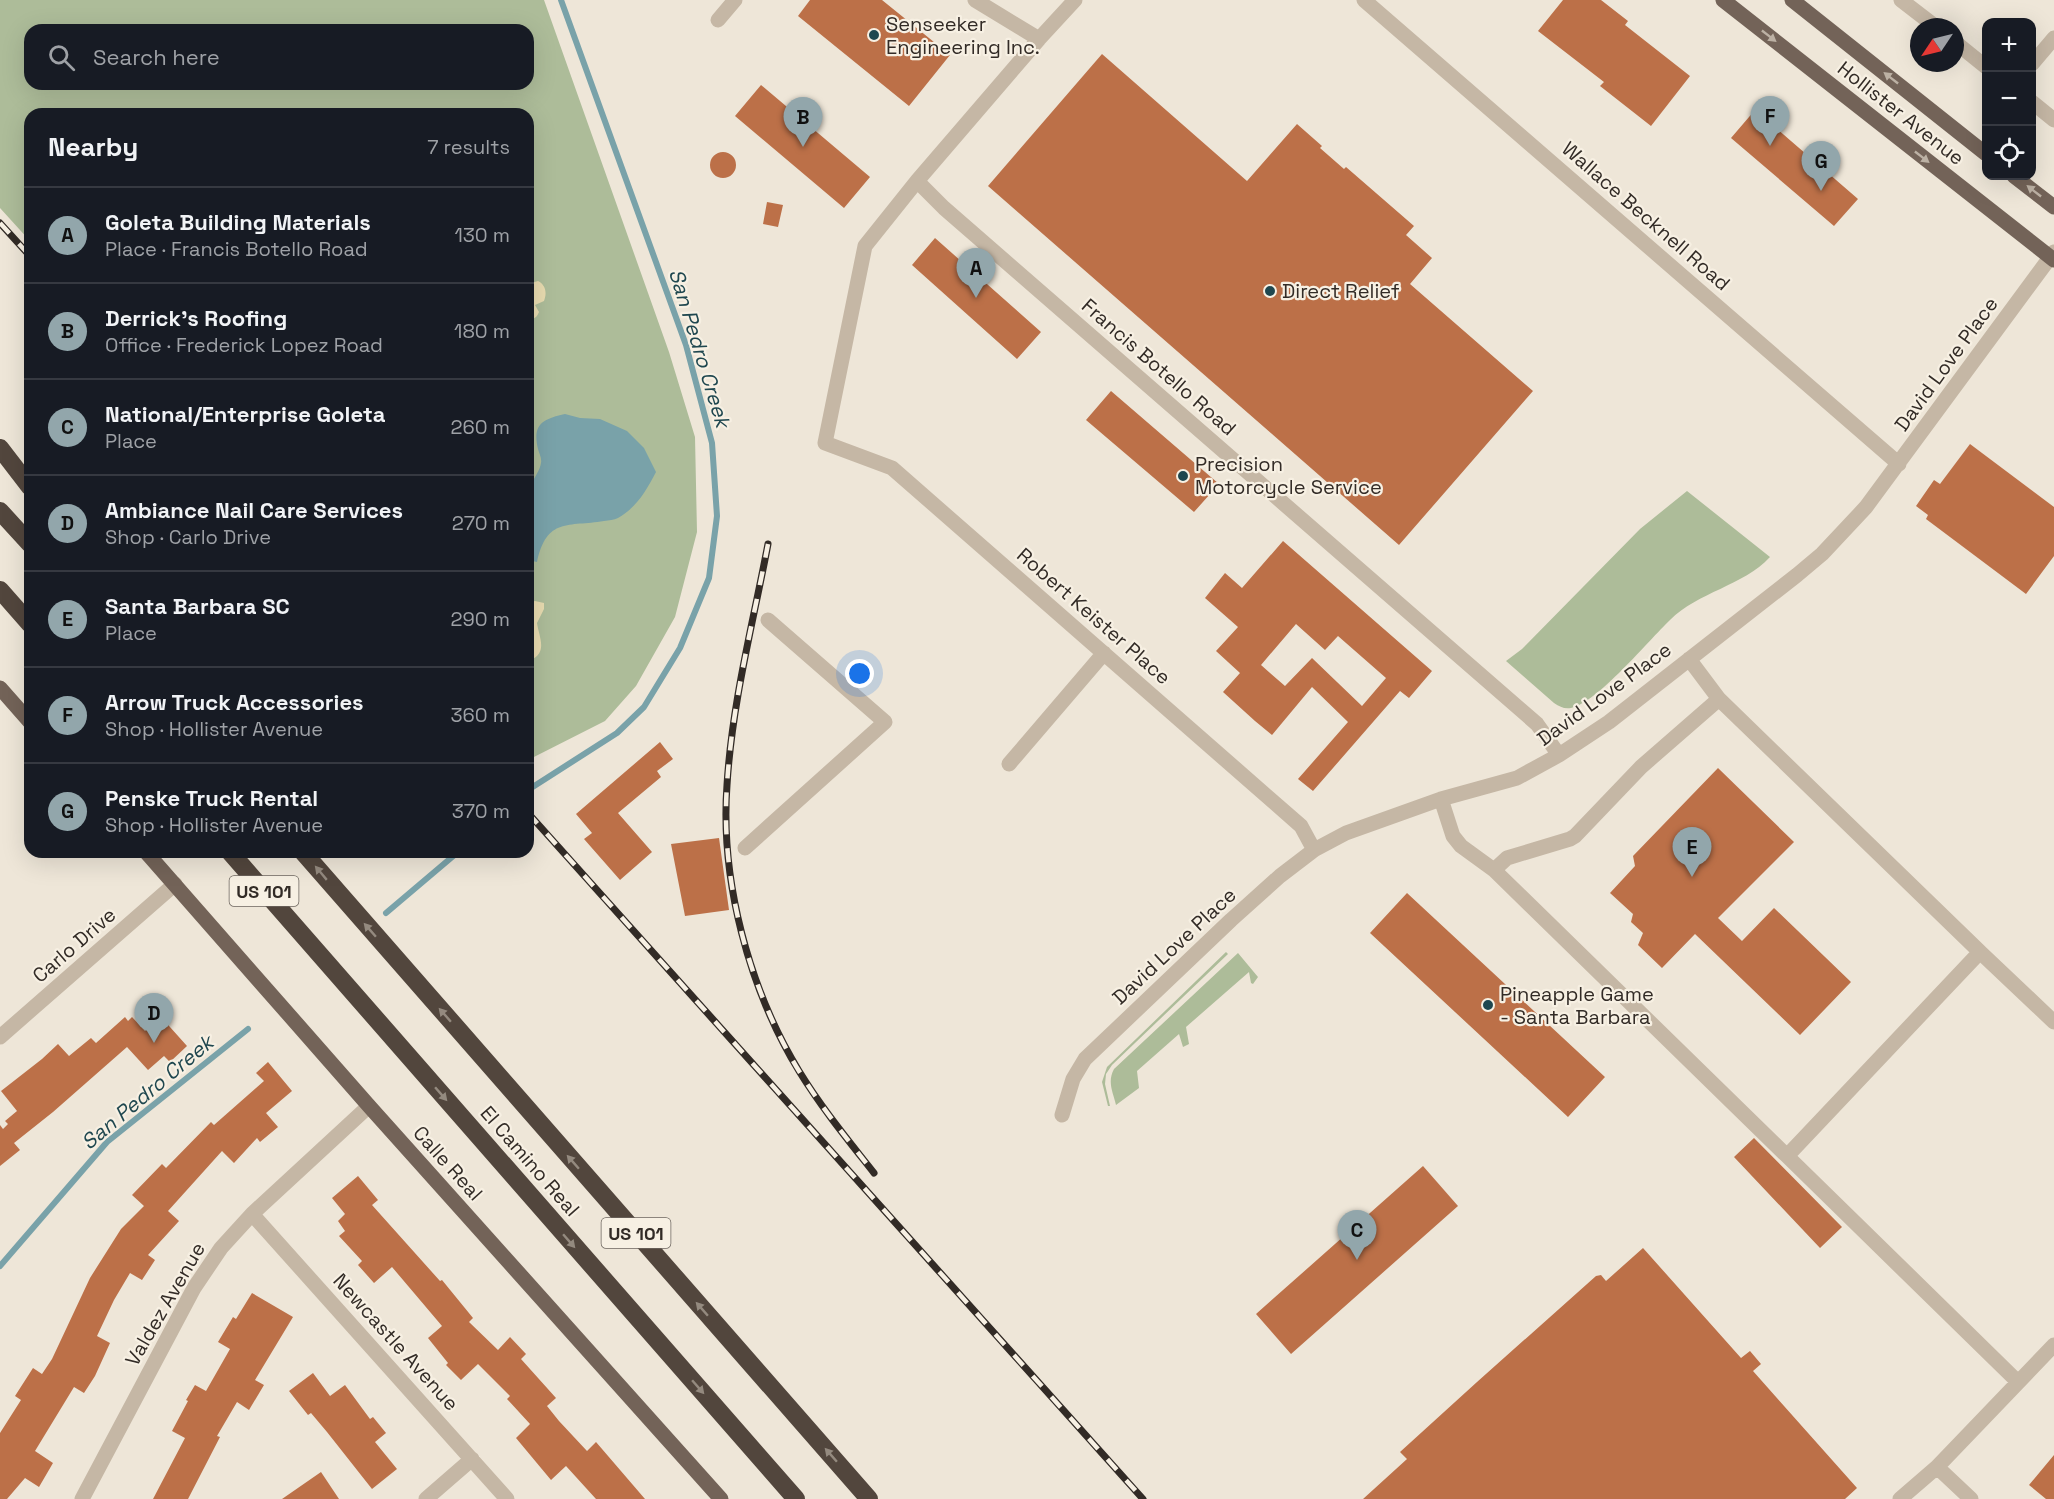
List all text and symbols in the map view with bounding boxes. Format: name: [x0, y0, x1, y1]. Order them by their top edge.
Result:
place label: Senseeker Engineering Inc.: [886, 11, 1040, 60]
north arrow: [1910, 18, 1964, 72]
map controls: [1982, 18, 2036, 180]
button: +: [1982, 18, 2036, 72]
search box: [24, 24, 534, 90]
marker: Senseeker Engineering Inc.: [867, 28, 881, 42]
one-way arrow: [1761, 30, 1777, 43]
icon: search: [45, 41, 78, 74]
text: Search here: [93, 43, 220, 71]
street label: Hollister Avenue: [1832, 55, 1970, 171]
one-way arrow: [1883, 72, 1899, 85]
button: −: [1982, 72, 2036, 126]
pin: F: [1750, 96, 1790, 146]
pin: B: [784, 98, 822, 147]
button: locate: [1982, 126, 2036, 180]
text: Nearby: [48, 130, 138, 164]
text: 7 results: [427, 134, 510, 160]
street label: Wallace Becknell Road: [1556, 136, 1736, 296]
pin: G: [1802, 142, 1840, 191]
one-way arrow: [1915, 150, 1930, 162]
one-way arrow: [2026, 185, 2042, 198]
text: Goleta Building Materials: [105, 208, 371, 236]
text: A: [61, 222, 74, 248]
text: 130 m: [454, 222, 510, 248]
text: Place · Francis Botello Road: [105, 236, 368, 262]
pin: A: [956, 248, 996, 298]
water label: San Pedro Creek: [663, 265, 738, 433]
place label: Direct Relief: [1282, 278, 1400, 304]
marker: Direct Relief: [1263, 284, 1277, 298]
street label: David Love Place: [1888, 292, 2004, 436]
street label: Francis Botello Road: [1076, 293, 1242, 441]
text: Derrick's Roofing: [105, 304, 287, 332]
text: B: [61, 318, 74, 344]
text: 180 m: [454, 318, 510, 344]
text: Office · Frederick Lopez Road: [105, 332, 383, 358]
text: National/Enterprise Goleta: [105, 400, 386, 428]
text: C: [61, 414, 74, 440]
text: 260 m: [451, 414, 510, 440]
text: Place: [105, 428, 157, 454]
place label: Precision Motorcycle Service: [1195, 451, 1382, 500]
marker: Precision Motorcycle Service: [1176, 469, 1190, 483]
text: Ambiance Nail Care Services: [105, 496, 403, 524]
text: D: [61, 510, 74, 536]
text: 270 m: [452, 510, 510, 536]
text: Shop · Carlo Drive: [105, 524, 271, 550]
street label: Robert Keister Place: [1012, 542, 1176, 690]
text: Santa Barbara SC: [105, 592, 290, 620]
text: E: [62, 606, 73, 632]
text: 290 m: [451, 606, 510, 632]
text: Place: [105, 620, 157, 646]
street label: David Love Place: [1532, 636, 1676, 752]
your location: [845, 659, 874, 688]
text: Arrow Truck Accessories: [105, 688, 364, 716]
text: F: [62, 702, 73, 728]
text: 360 m: [451, 702, 510, 728]
text: Shop · Hollister Avenue: [105, 716, 323, 742]
text: Penske Truck Rental: [105, 784, 318, 812]
text: G: [61, 798, 74, 824]
text: 370 m: [452, 798, 510, 824]
text: Shop · Hollister Avenue: [105, 812, 323, 838]
pin: E: [1672, 828, 1712, 877]
one-way arrow: [315, 866, 328, 881]
road number: US 101: [230, 876, 298, 906]
street label: David Love Place: [1107, 882, 1241, 1010]
street label: Carlo Drive: [27, 902, 121, 988]
one-way arrow: [364, 923, 377, 938]
place label: Pineapple Game - Santa Barbara: [1500, 981, 1654, 1030]
pin: D: [134, 994, 174, 1043]
marker: Pineapple Game - Santa Barbara: [1481, 998, 1495, 1012]
one-way arrow: [438, 1008, 452, 1023]
water label: San Pedro Creek: [75, 1027, 221, 1155]
one-way arrow: [434, 1086, 447, 1101]
street label: El Camino Real: [475, 1100, 585, 1222]
street label: Calle Real: [408, 1120, 488, 1206]
one-way arrow: [567, 1154, 580, 1170]
pin: C: [1338, 1210, 1376, 1260]
road number: US 101: [602, 1218, 670, 1248]
one-way arrow: [562, 1233, 575, 1248]
street label: Valdez Avenue: [119, 1238, 211, 1370]
street label: Newcastle Avenue: [327, 1268, 465, 1416]
one-way arrow: [695, 1301, 709, 1316]
one-way arrow: [691, 1379, 704, 1394]
one-way arrow: [825, 1448, 838, 1463]

